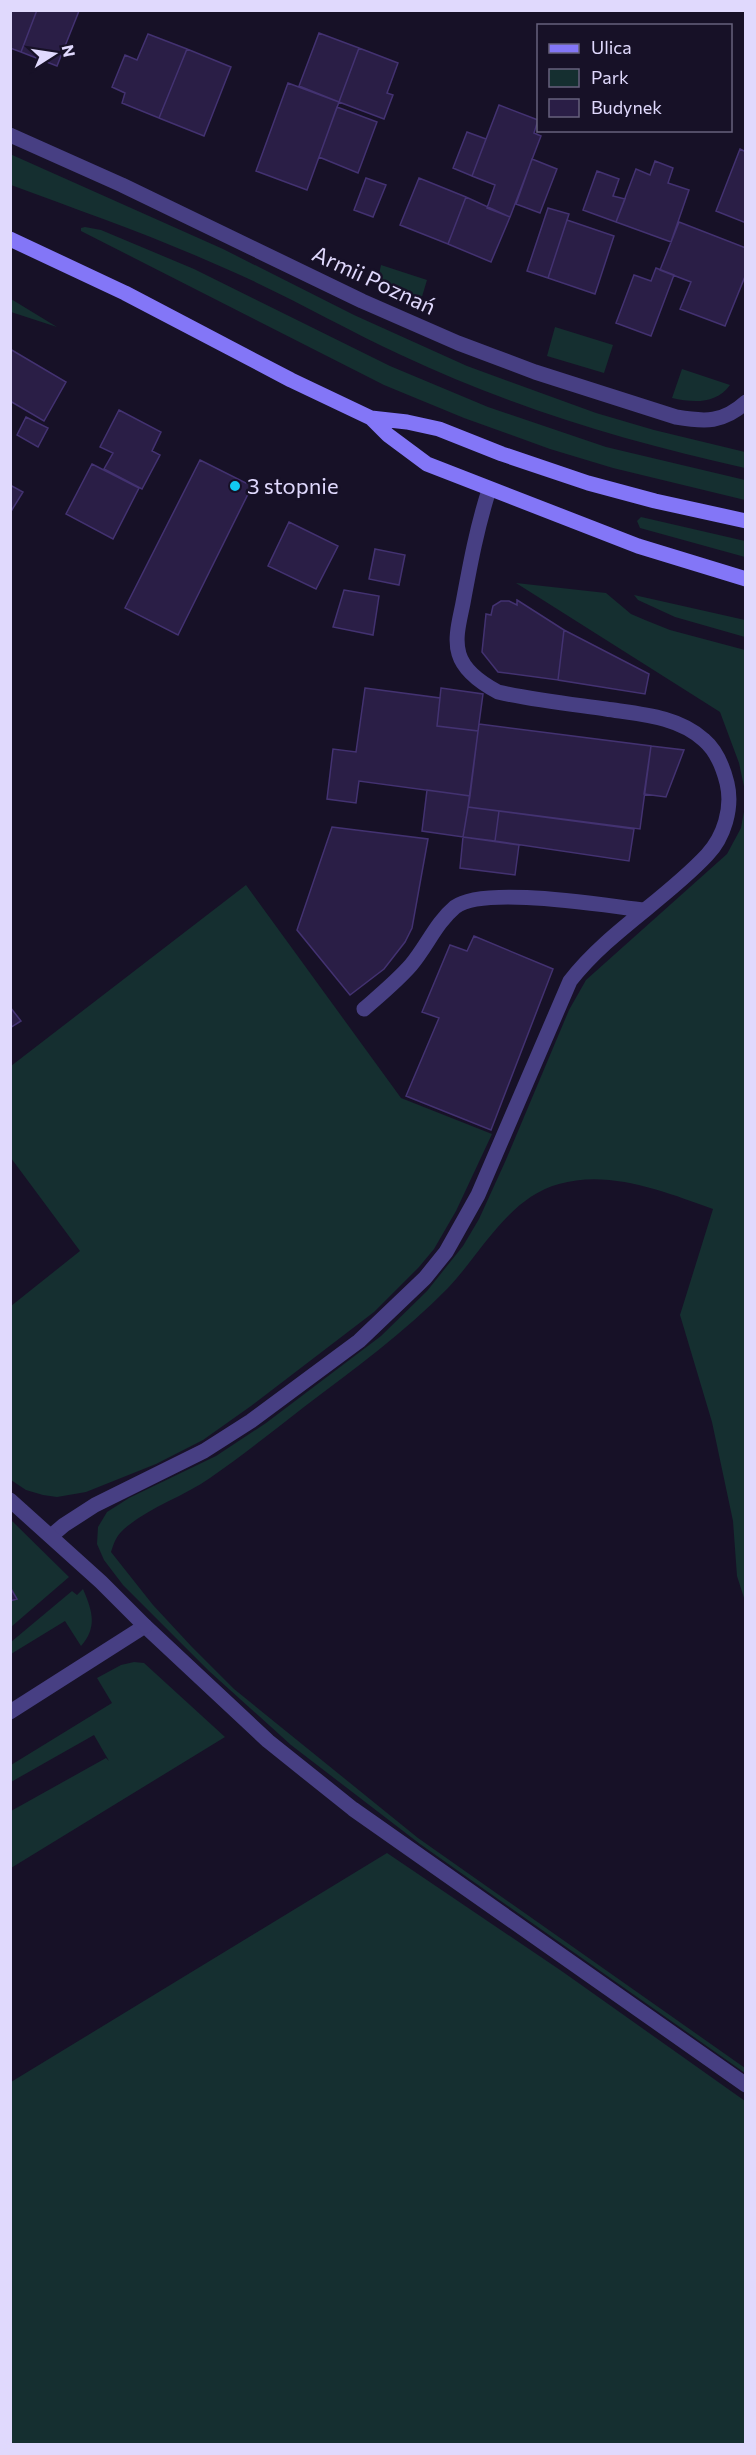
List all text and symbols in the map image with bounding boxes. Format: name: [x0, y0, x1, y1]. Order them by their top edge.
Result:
north arrow: [24, 24, 84, 84]
legend: [537, 24, 732, 132]
text: Ulica: [591, 36, 632, 58]
text: N: [59, 43, 80, 59]
text: Park: [591, 66, 629, 88]
text: Budynek: [591, 96, 662, 118]
street label: Armii Poznań: [308, 239, 440, 320]
place label: 3 stopnie: [247, 472, 339, 499]
marker: 3 stopnie: [228, 479, 242, 493]

